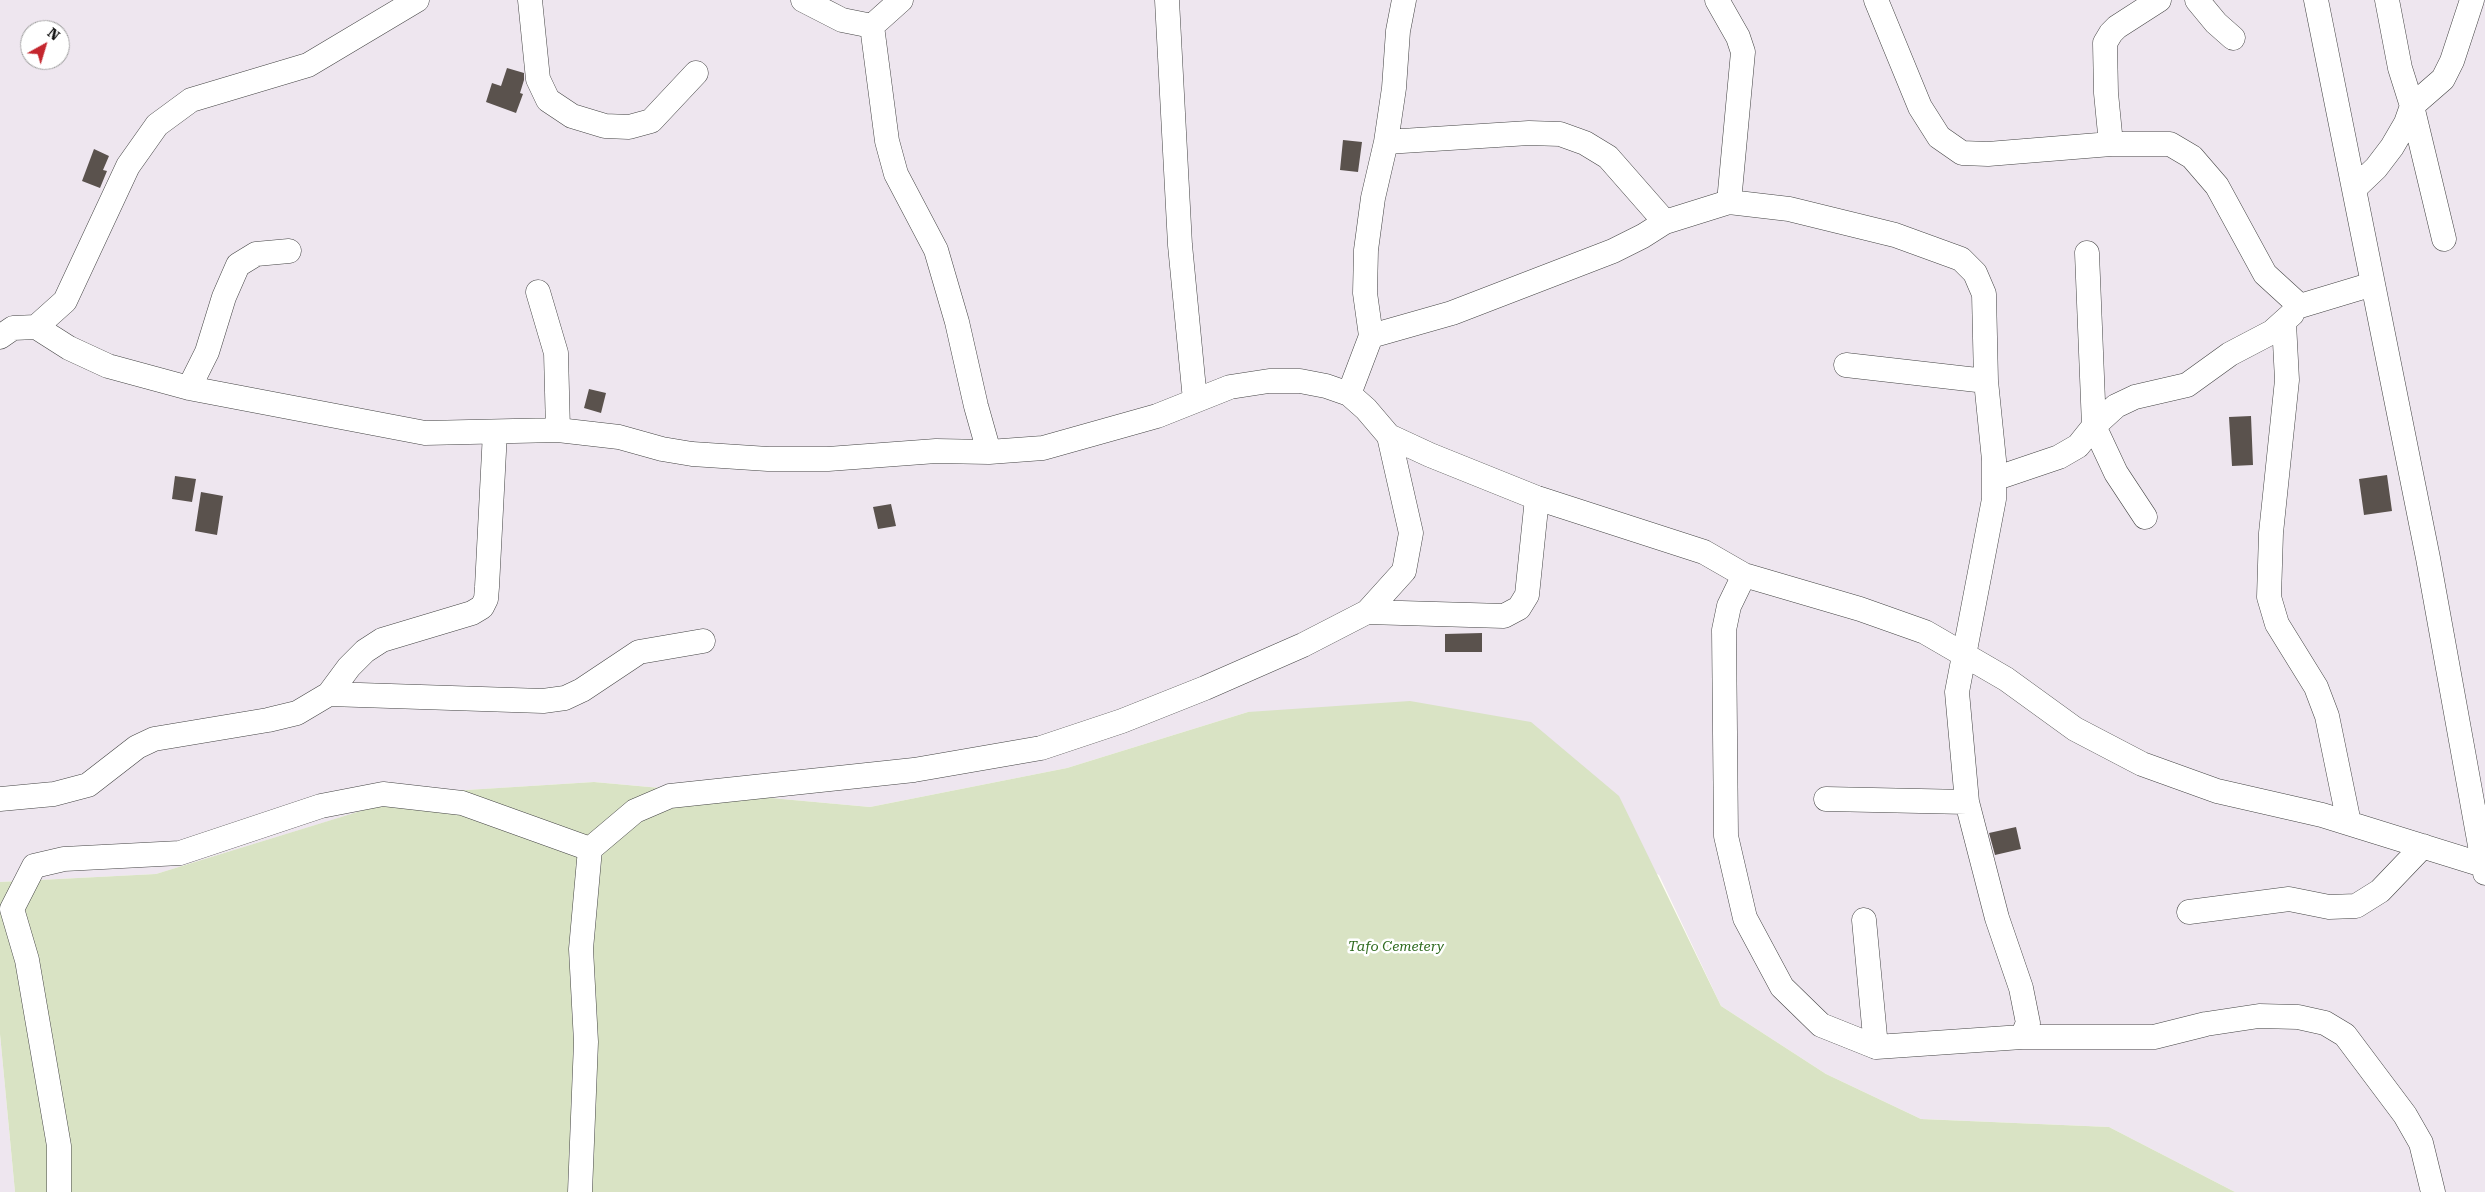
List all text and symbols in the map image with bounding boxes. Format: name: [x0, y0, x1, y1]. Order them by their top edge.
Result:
north arrow: [20, 20, 70, 70]
text: N: [45, 25, 63, 44]
park label: Tafo Cemetery: [1348, 939, 1444, 955]

